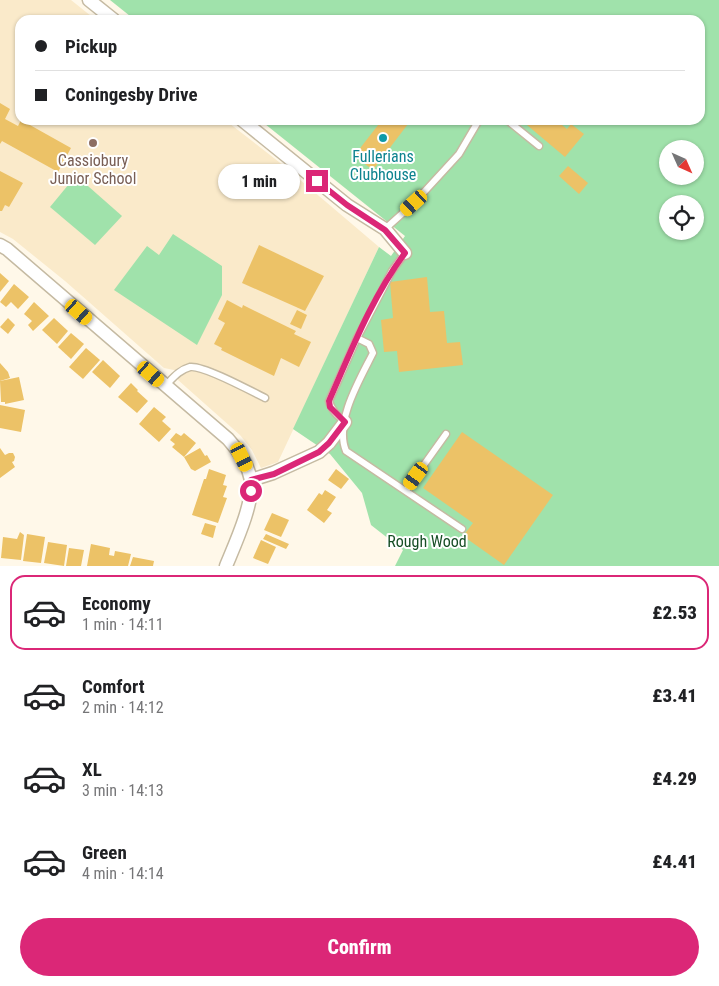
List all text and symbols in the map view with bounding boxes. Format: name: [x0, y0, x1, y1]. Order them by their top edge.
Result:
text: Pickup: [65, 35, 117, 58]
text: Coningesby Drive: [65, 83, 198, 106]
marker: Fullerians Clubhouse: [377, 132, 389, 144]
marker: Cassiobury Junior School: [87, 137, 99, 149]
north arrow: [659, 140, 704, 185]
map controls: [659, 140, 704, 240]
place label: Fullerians Clubhouse: [350, 147, 416, 184]
place label: Cassiobury Junior School: [50, 151, 136, 188]
callout: 1 min: [217, 164, 300, 198]
route end: [306, 170, 328, 192]
text: 1 min: [241, 172, 277, 191]
car: [397, 187, 430, 219]
button: locate: [659, 195, 704, 240]
car: [62, 296, 95, 328]
car: [134, 358, 167, 390]
car: [228, 440, 255, 474]
car: [401, 459, 430, 493]
route start: [240, 480, 262, 502]
park label: Rough Wood: [387, 532, 467, 551]
icon: car: [22, 590, 67, 635]
text: Economy: [82, 592, 151, 615]
text: £2.53: [652, 601, 697, 624]
text: 1 min · 14:11: [82, 615, 164, 634]
icon: car: [22, 673, 67, 718]
text: Comfort: [82, 675, 145, 698]
text: £3.41: [652, 684, 697, 707]
text: 2 min · 14:12: [82, 698, 164, 717]
icon: car: [22, 756, 67, 801]
text: XL: [82, 758, 102, 781]
text: £4.29: [652, 767, 697, 790]
text: 3 min · 14:13: [82, 781, 164, 800]
icon: car: [22, 839, 67, 884]
text: Green: [82, 841, 127, 864]
text: £4.41: [652, 850, 697, 873]
text: 4 min · 14:14: [82, 864, 164, 883]
button: Confirm: [20, 918, 699, 976]

